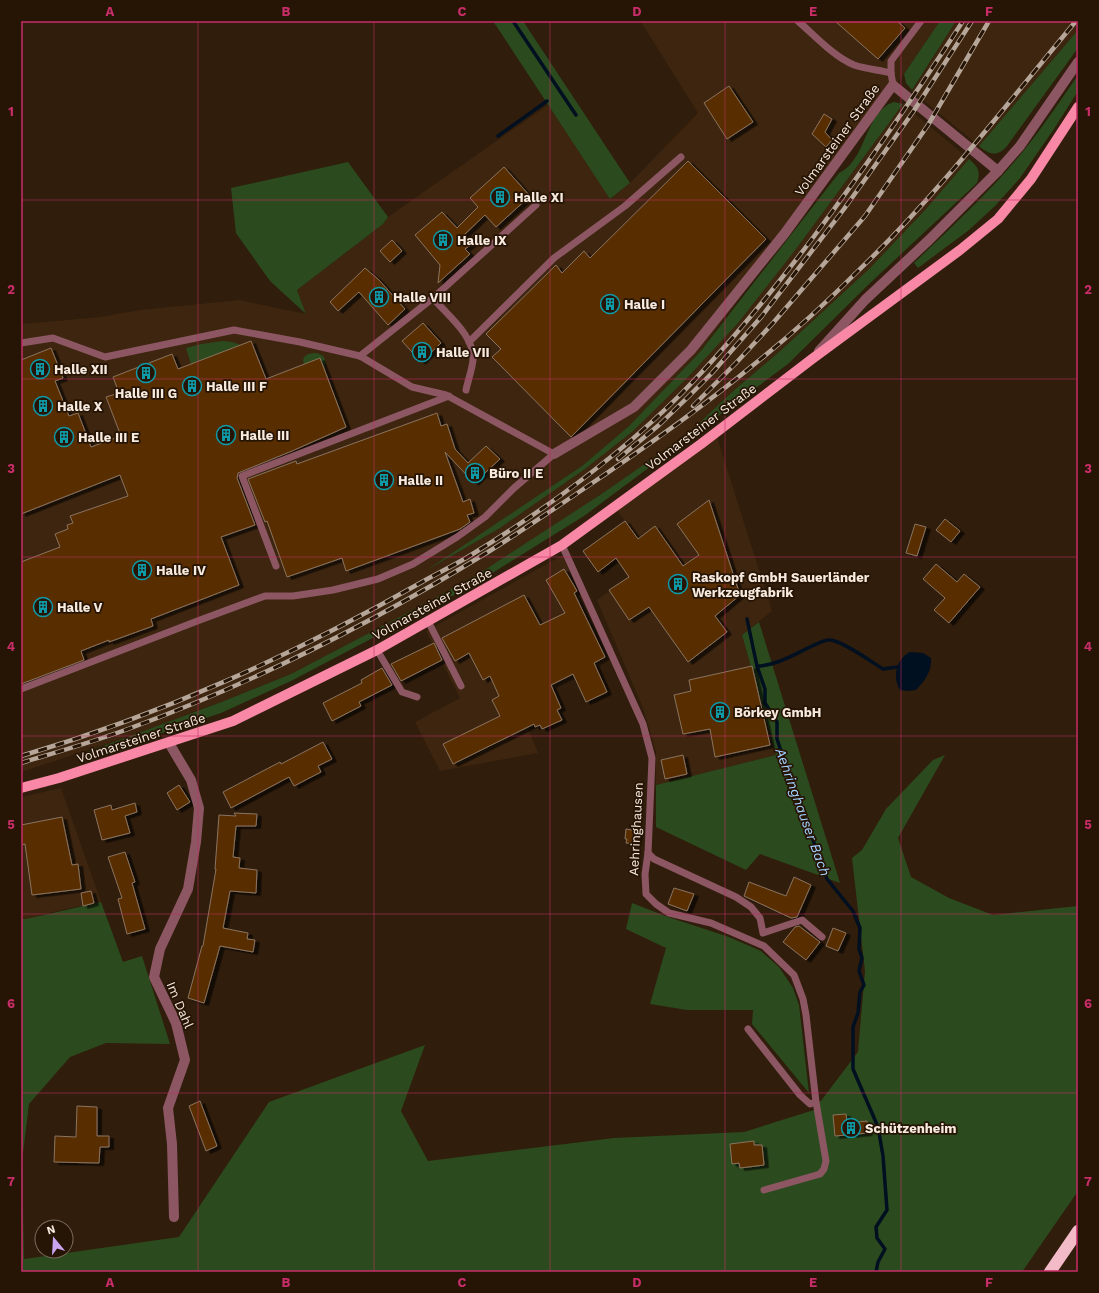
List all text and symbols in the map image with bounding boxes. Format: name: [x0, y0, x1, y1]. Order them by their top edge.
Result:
text: A: [106, 4, 115, 19]
text: B: [282, 4, 291, 19]
text: C: [458, 4, 467, 19]
text: D: [632, 4, 642, 19]
text: E: [809, 4, 817, 19]
text: F: [985, 4, 993, 19]
street label: Volmarsteiner Straße: [791, 81, 883, 199]
text: 1: [8, 104, 14, 119]
text: 1: [1085, 104, 1091, 119]
building icon: Halle XI: [489, 186, 511, 208]
place label: Halle XI: [514, 190, 564, 205]
building icon: Halle IX: [432, 229, 454, 251]
place label: Halle IX: [457, 233, 507, 248]
text: 2: [7, 282, 15, 297]
text: 2: [1084, 282, 1092, 297]
building icon: Halle VIII: [368, 286, 390, 308]
place label: Halle VIII: [393, 290, 451, 305]
building icon: Halle I: [599, 293, 621, 315]
place label: Halle I: [624, 297, 665, 312]
building icon: Halle VII: [411, 341, 433, 363]
place label: Halle VII: [436, 345, 490, 360]
building icon: Halle XII: [29, 358, 51, 380]
place label: Halle XII: [54, 362, 108, 377]
building icon: Halle III G: [135, 362, 157, 384]
building icon: Halle III F: [181, 375, 203, 397]
place label: Halle III F: [206, 379, 267, 394]
street label: Volmarsteiner Straße: [643, 381, 759, 473]
place label: Halle III G: [115, 386, 177, 401]
building icon: Halle X: [32, 395, 54, 417]
place label: Halle X: [57, 399, 103, 414]
building icon: Halle III: [215, 424, 237, 446]
building icon: Halle III E: [53, 426, 75, 448]
place label: Halle III: [240, 428, 289, 443]
place label: Halle III E: [78, 430, 139, 445]
text: 3: [7, 461, 15, 476]
text: 3: [1084, 461, 1092, 476]
building icon: Büro II E: [464, 462, 486, 484]
place label: Büro II E: [489, 466, 543, 481]
building icon: Halle II: [373, 469, 395, 491]
place label: Halle II: [398, 473, 443, 488]
building icon: Halle IV: [131, 559, 153, 581]
place label: Halle IV: [156, 563, 206, 578]
street label: Volmarsteiner Straße: [370, 565, 494, 643]
place label: Raskopf GmbH Sauerländer Werkzeugfabrik: [692, 570, 870, 600]
building icon: Raskopf GmbH Sauerländer Werkzeugfabrik: [667, 573, 689, 595]
building icon: Halle V: [32, 596, 54, 618]
place label: Halle V: [57, 600, 103, 615]
text: 4: [7, 639, 16, 654]
text: 4: [1084, 639, 1093, 654]
building icon: Börkey GmbH: [709, 701, 731, 723]
place label: Börkey GmbH: [734, 705, 821, 720]
street label: Volmarsteiner Straße: [75, 710, 207, 766]
water label: Aehringhauser Bach: [772, 745, 834, 878]
street label: Aehringhausen: [626, 782, 646, 876]
text: 5: [7, 817, 15, 832]
text: 5: [1084, 817, 1092, 832]
street label: Im Dahl: [163, 979, 197, 1031]
text: 6: [7, 996, 15, 1011]
text: 6: [1084, 996, 1092, 1011]
building icon: Schützenheim: [840, 1117, 862, 1139]
place label: Schützenheim: [865, 1121, 956, 1136]
text: 7: [7, 1174, 15, 1189]
text: 7: [1084, 1174, 1092, 1189]
north arrow: [34, 1219, 74, 1259]
text: N: [45, 1223, 57, 1237]
text: A: [106, 1275, 115, 1290]
text: B: [282, 1275, 291, 1290]
text: C: [458, 1275, 467, 1290]
text: D: [632, 1275, 642, 1290]
text: E: [809, 1275, 817, 1290]
text: F: [985, 1275, 993, 1290]

